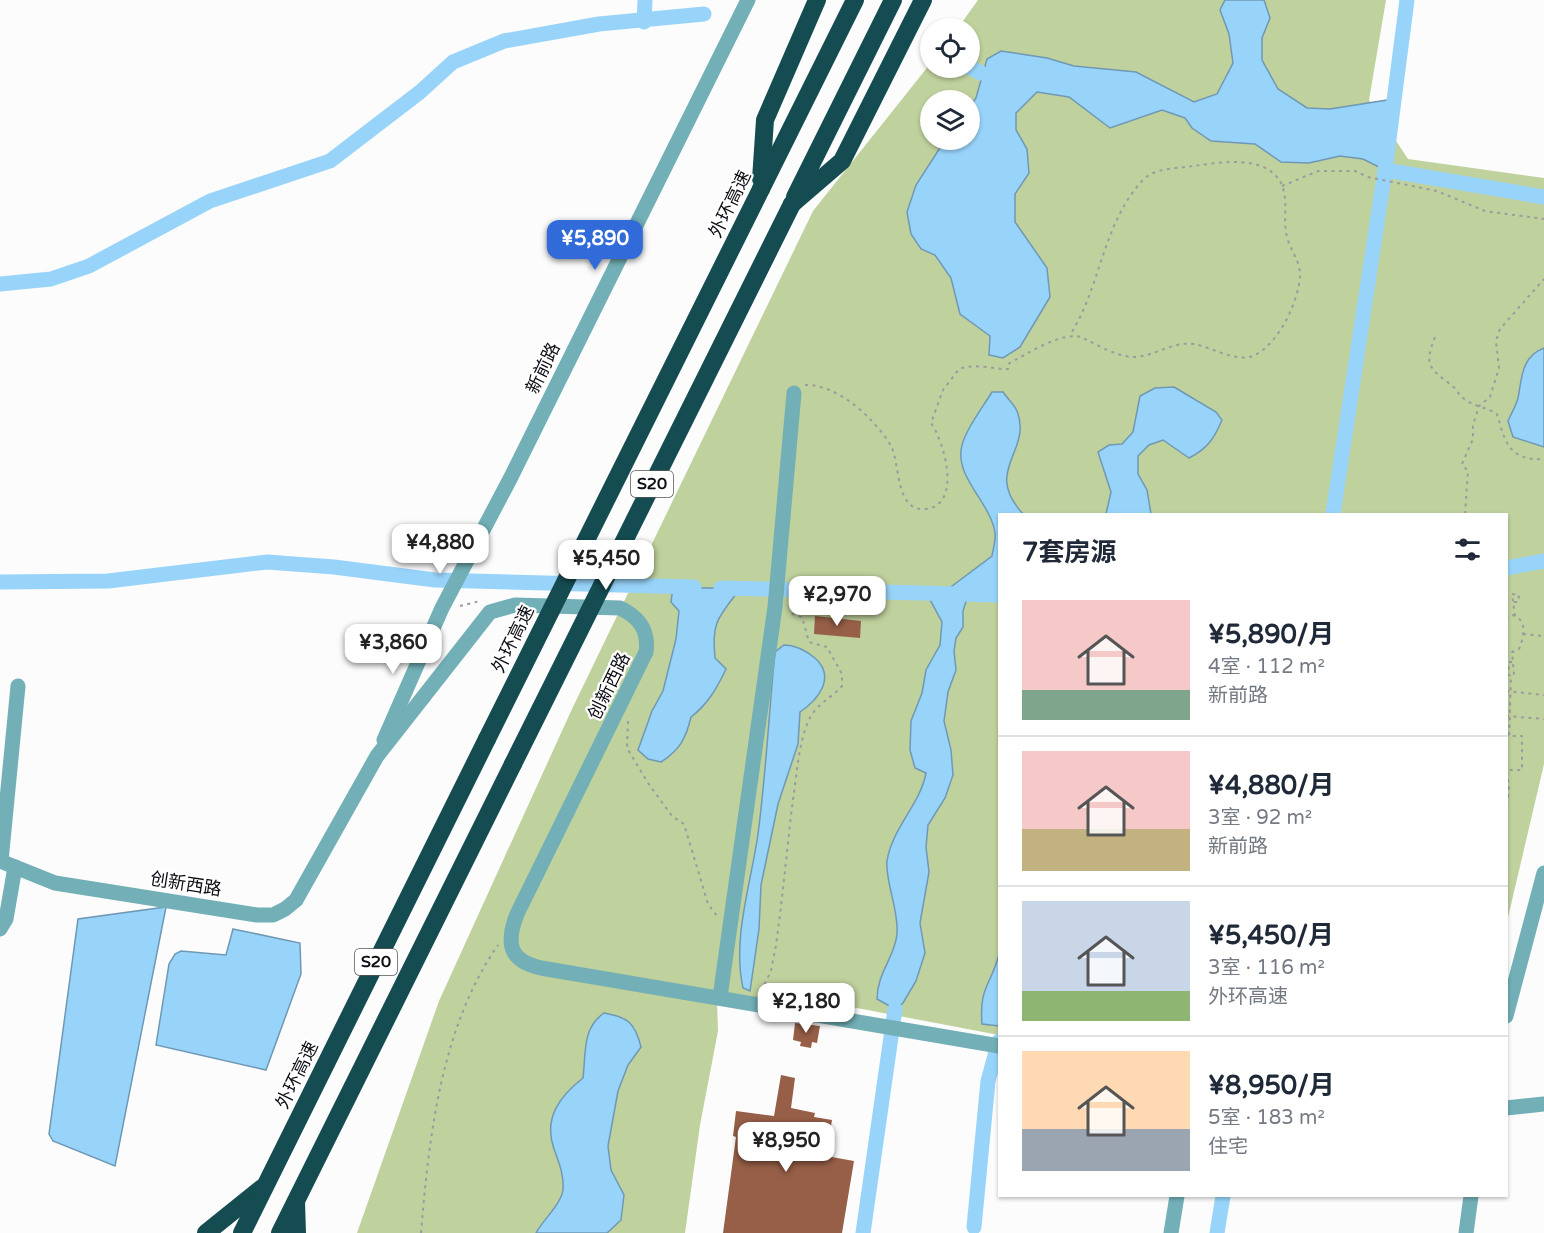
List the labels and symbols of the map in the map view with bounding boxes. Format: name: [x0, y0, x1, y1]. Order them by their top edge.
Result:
street label: 外环高速: [704, 167, 756, 241]
pin: ¥5,890: [546, 220, 644, 271]
street label: 新前路: [521, 339, 565, 397]
road number: S20: [631, 471, 673, 497]
pin: ¥4,880: [391, 524, 489, 575]
pin: ¥5,450: [557, 540, 655, 591]
pin: ¥2,970: [788, 576, 886, 627]
street label: 外环高速: [487, 602, 539, 676]
pin: ¥3,860: [344, 624, 442, 675]
street label: 创新西路: [583, 649, 635, 723]
street label: 创新西路: [149, 868, 223, 900]
road number: S20: [355, 949, 397, 975]
pin: ¥2,180: [757, 983, 855, 1034]
street label: 外环高速: [271, 1038, 323, 1112]
pin: ¥8,950: [737, 1122, 835, 1173]

